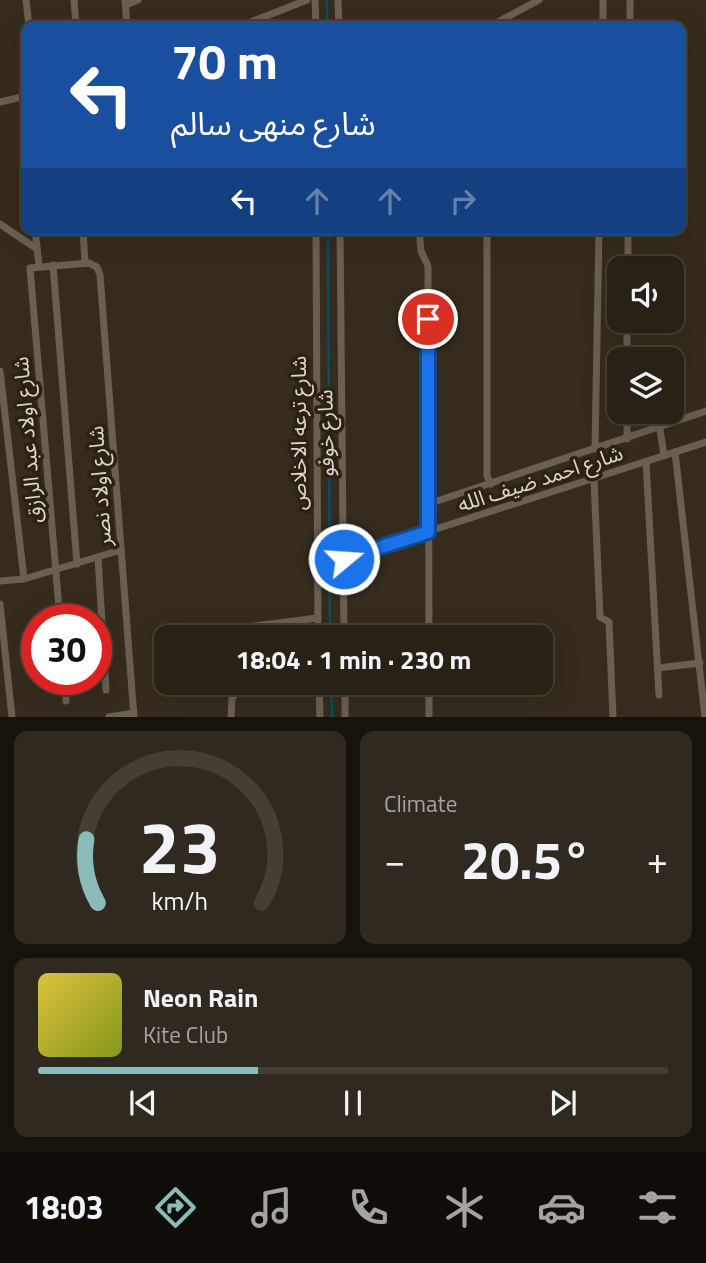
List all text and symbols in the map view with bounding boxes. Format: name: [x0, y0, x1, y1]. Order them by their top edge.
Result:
text: 70 m: [171, 23, 278, 98]
icon: left: [56, 49, 147, 140]
text: شارع منهى سالم: [171, 99, 376, 147]
icon: left: [225, 182, 263, 220]
icon: ahead: [298, 182, 336, 220]
icon: ahead: [371, 182, 409, 220]
icon: right: [444, 182, 482, 220]
map controls: [607, 256, 684, 424]
button: sound: [607, 256, 684, 333]
pin: [398, 289, 458, 349]
icon: arrive: [409, 300, 447, 338]
button: layers: [607, 347, 684, 424]
street label: شارع اولاد عبد الرازق: [4, 355, 50, 525]
street label: شارع ترعه الاخلاص: [282, 356, 314, 510]
street label: شارع خوفو: [308, 389, 342, 477]
street label: شارع اولاد نصر: [79, 425, 119, 548]
street label: شارع احمد ضيف الله: [453, 436, 627, 520]
position arrow: [307, 522, 381, 596]
speed limit sign: 30: [21, 604, 112, 695]
text: 18:04 · 1 min · 230 m: [236, 640, 471, 679]
text: Climate: [384, 786, 457, 821]
text: 23: [139, 792, 221, 902]
text: 20.5°: [461, 820, 591, 899]
text: −: [384, 831, 405, 889]
text: +: [647, 831, 668, 889]
text: km/h: [152, 882, 208, 920]
text: Neon Rain: [143, 978, 258, 1017]
text: Kite Club: [143, 1017, 228, 1052]
icon: previous: [124, 1084, 162, 1122]
icon: pause: [334, 1084, 372, 1122]
icon: next: [544, 1084, 582, 1122]
text: 18:03: [24, 1183, 104, 1231]
icon: directions: [151, 1183, 200, 1232]
icon: music: [247, 1183, 296, 1232]
icon: phone: [344, 1183, 393, 1232]
icon: climate: [440, 1183, 489, 1232]
icon: car: [537, 1183, 586, 1232]
icon: filters: [633, 1183, 682, 1232]

